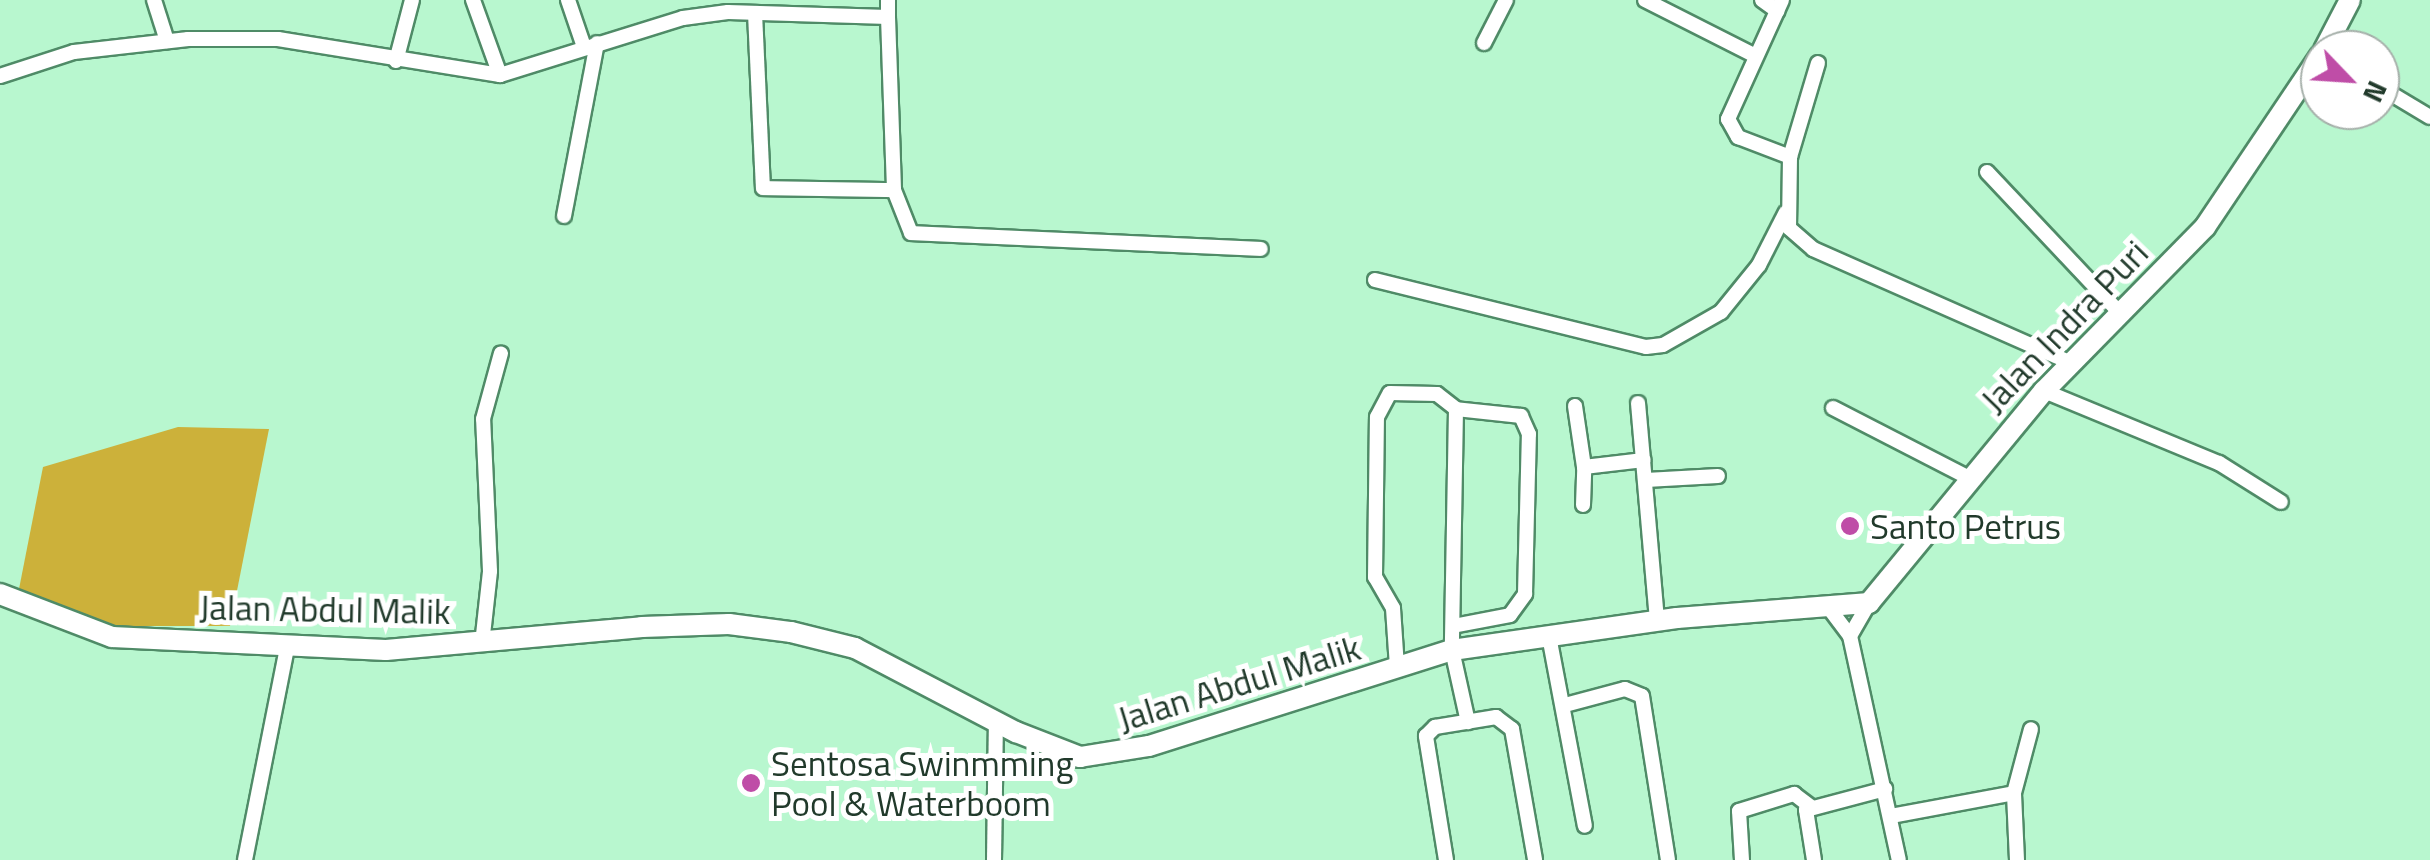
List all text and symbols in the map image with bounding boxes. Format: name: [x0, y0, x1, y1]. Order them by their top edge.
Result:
north arrow: [2300, 30, 2400, 130]
text: N: [2352, 74, 2399, 110]
street label: Jalan Indra Puri: [1972, 232, 2156, 420]
place label: Santo Petrus: [1870, 505, 2061, 547]
marker: Santo Petrus: [1839, 515, 1861, 537]
street label: Jalan Abdul Malik: [199, 586, 451, 632]
street label: Jalan Abdul Malik: [1113, 626, 1365, 740]
place label: Sentosa Swinmming Pool & Waterboom: [771, 742, 1073, 824]
marker: Sentosa Swinmming Pool & Waterboom: [740, 772, 762, 794]

